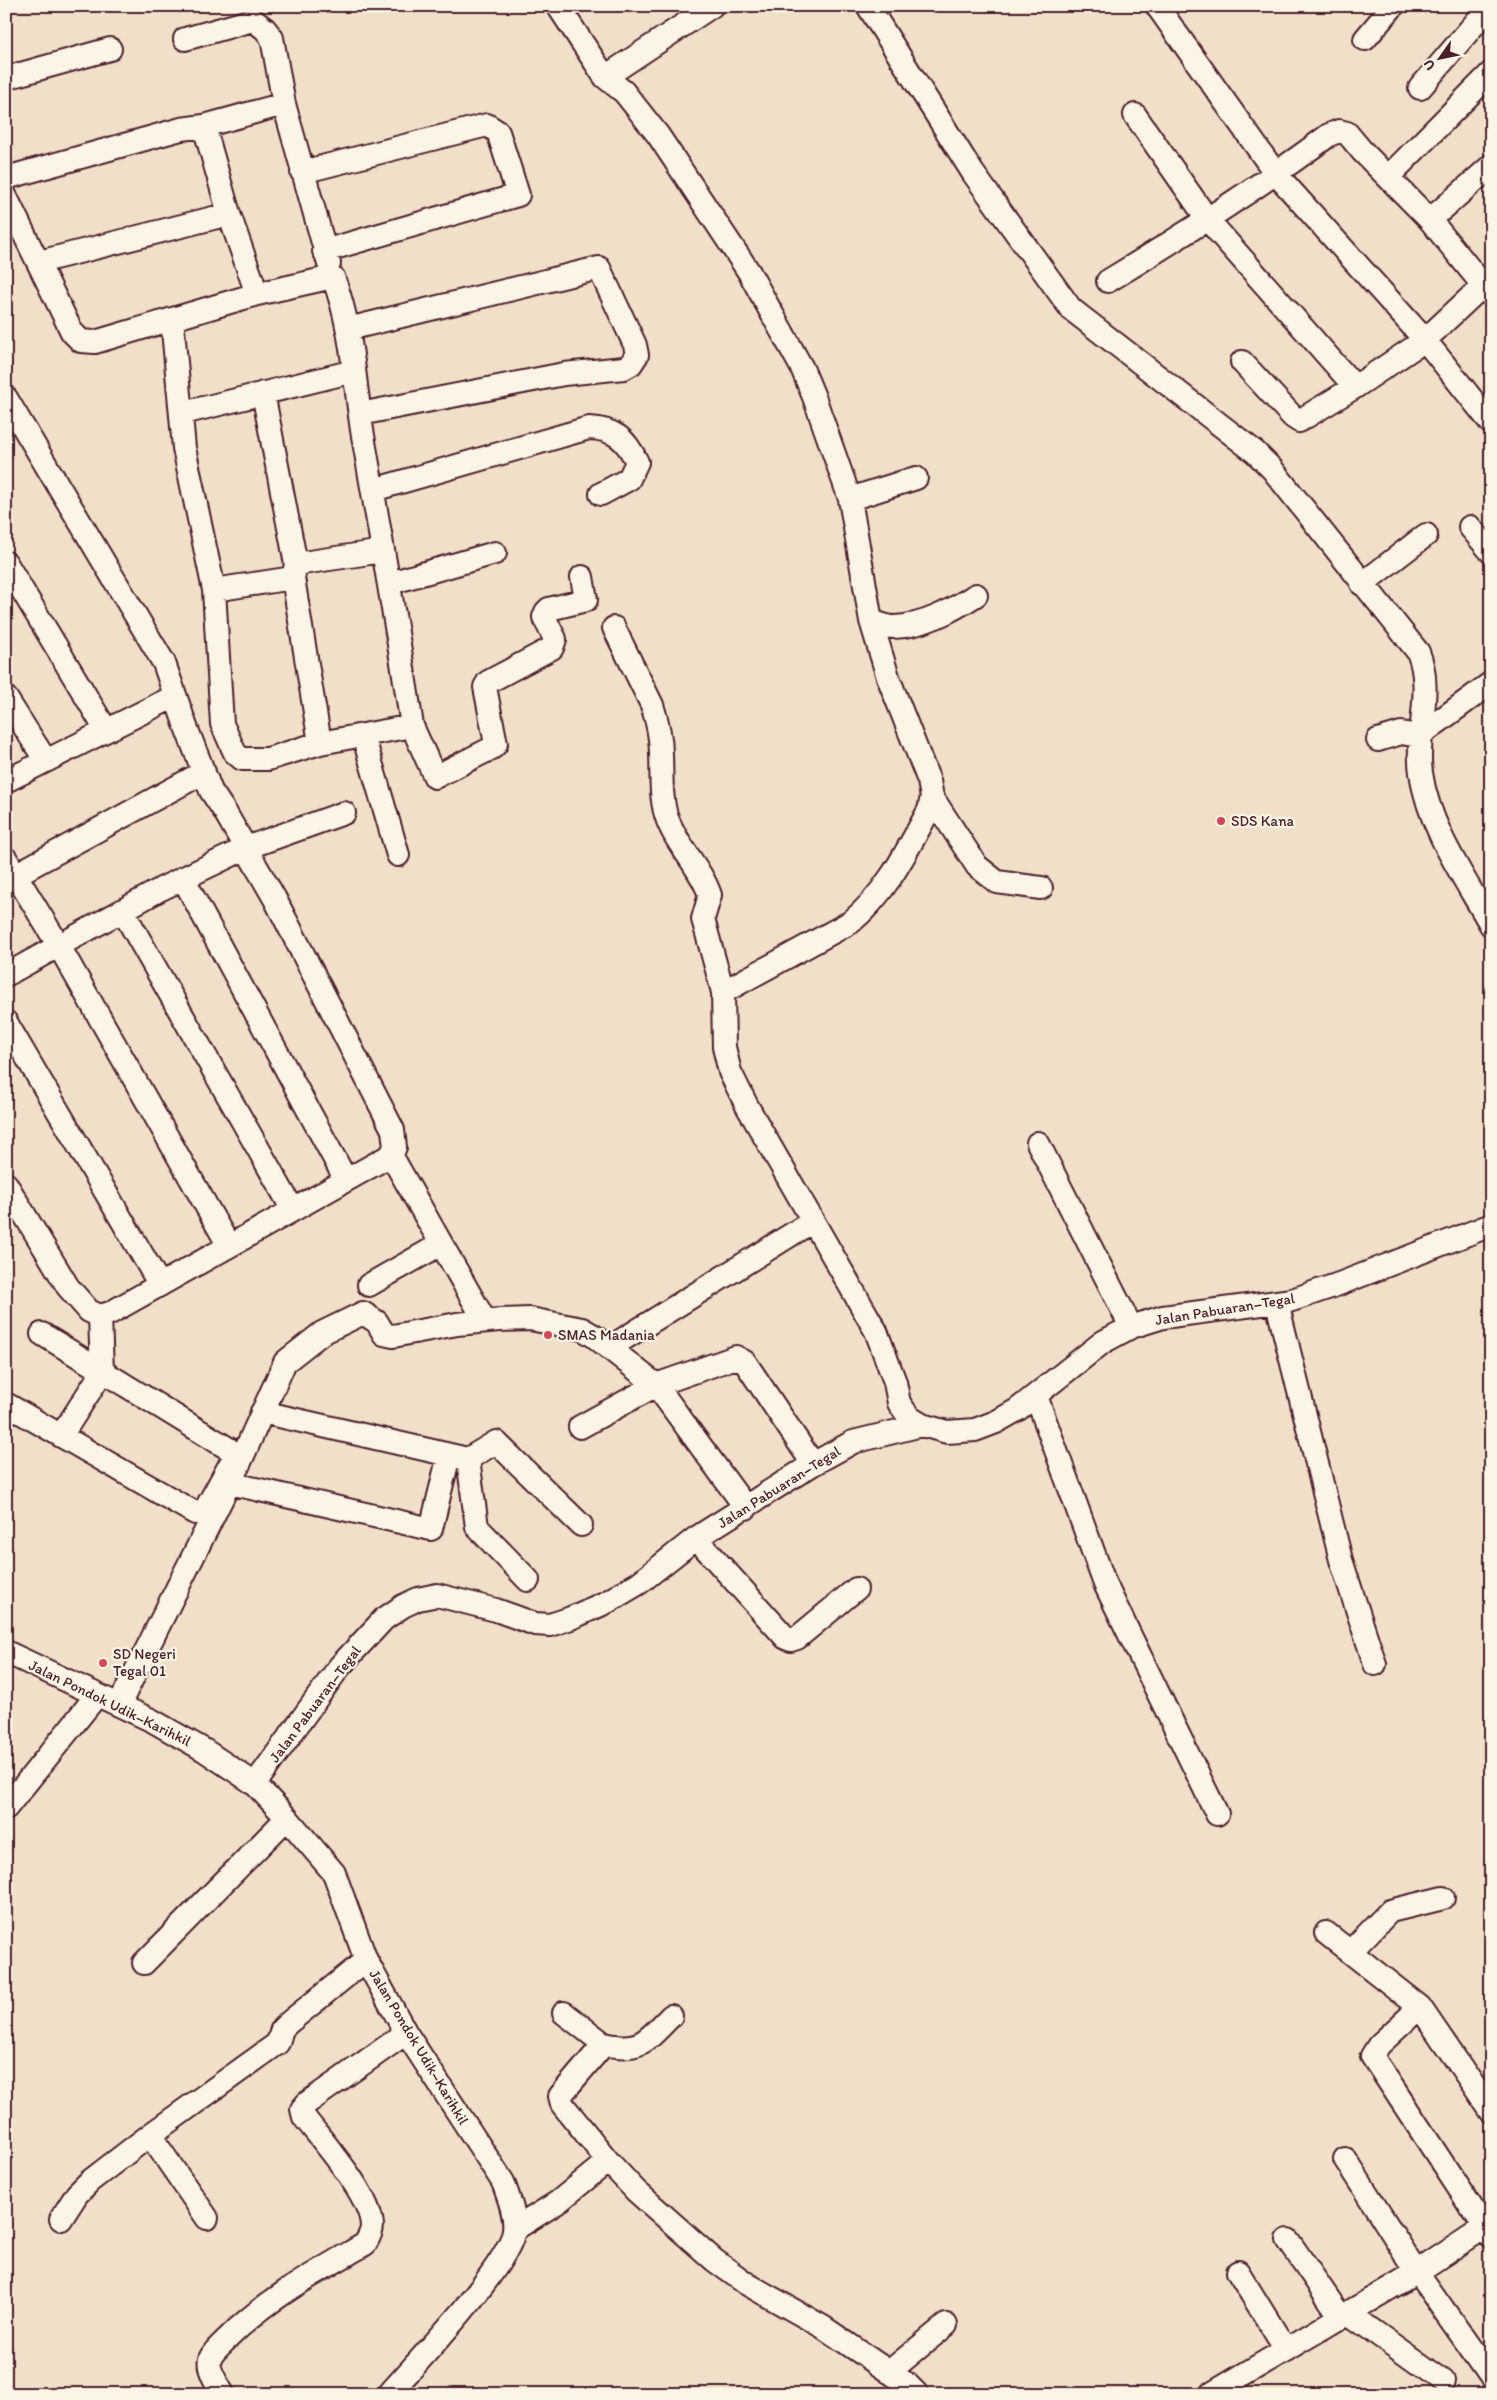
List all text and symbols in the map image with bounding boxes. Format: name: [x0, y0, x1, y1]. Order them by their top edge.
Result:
north arrow: [1414, 32, 1464, 82]
text: U: [1420, 56, 1439, 73]
place label: SDS Kana: [1231, 812, 1295, 830]
marker: SDS Kana: [1215, 815, 1227, 827]
street label: Jalan Pabuaran–Tegal: [1154, 1289, 1297, 1329]
place label: SMAS Madania: [558, 1326, 655, 1344]
marker: SMAS Madania: [542, 1329, 554, 1341]
street label: Jalan Pabuaran–Tegal: [714, 1442, 844, 1532]
street label: Jalan Pabuaran–Tegal: [265, 1642, 365, 1766]
place label: SD Negeri Tegal 01: [113, 1645, 176, 1680]
street label: Jalan Pondok Udik–Karihkil: [26, 1656, 195, 1750]
marker: SD Negeri Tegal 01: [97, 1657, 109, 1669]
street label: Jalan Pondok Udik–Karihkil: [365, 1966, 473, 2129]

